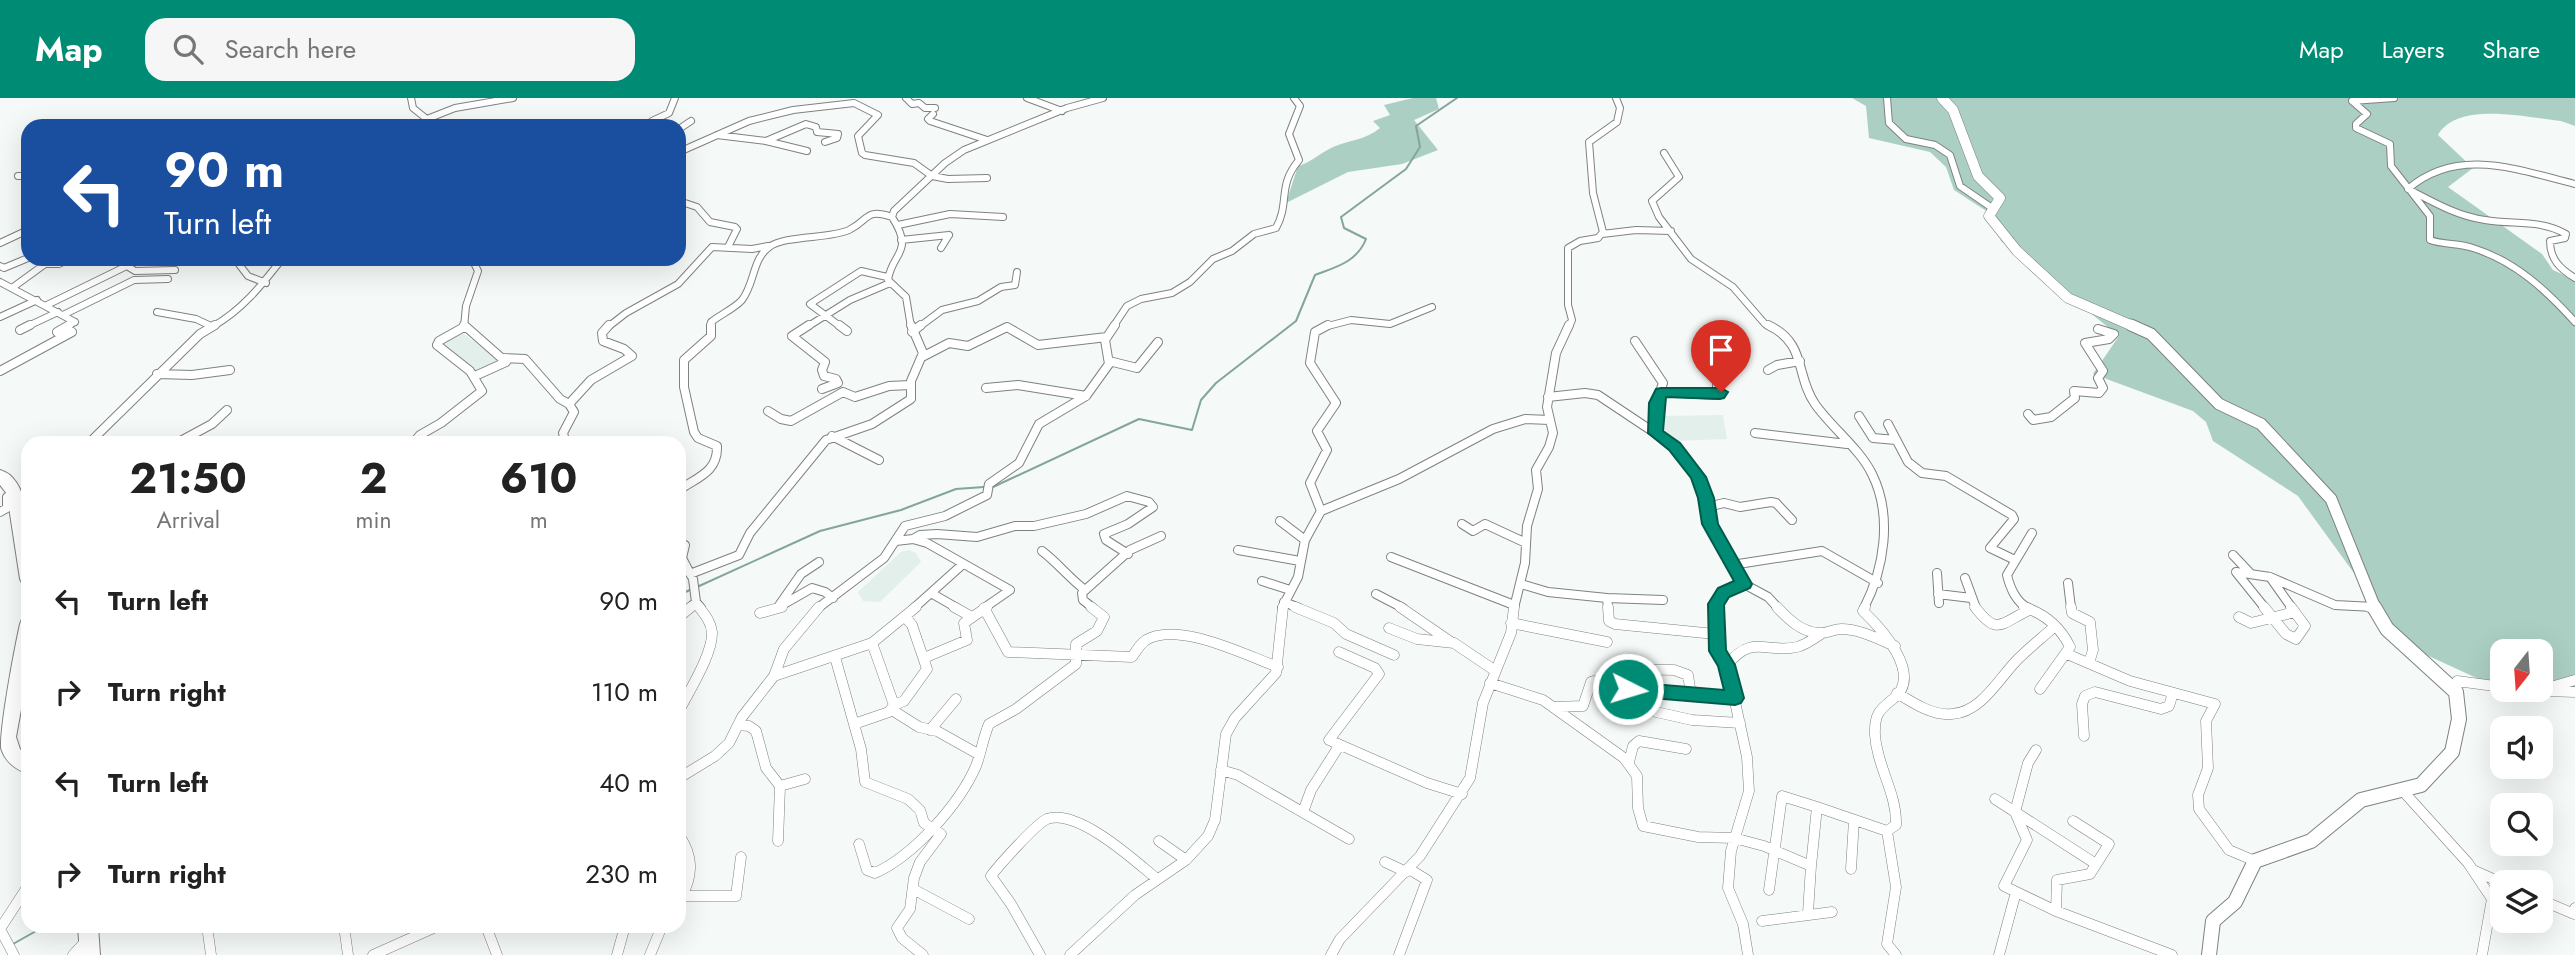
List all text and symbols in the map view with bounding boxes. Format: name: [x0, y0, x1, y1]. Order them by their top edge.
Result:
search box: [145, 18, 635, 81]
text: Map: [35, 26, 103, 73]
icon: search: [169, 30, 207, 68]
text: Search here: [225, 30, 356, 68]
text: Map: [2299, 32, 2344, 67]
text: Layers: [2382, 32, 2444, 67]
text: Share: [2482, 32, 2540, 67]
text: 90 m: [164, 135, 284, 205]
icon: left: [49, 147, 140, 238]
text: Turn left: [164, 200, 271, 246]
pin: [1691, 320, 1751, 392]
icon: arrive: [1702, 331, 1740, 369]
text: 21:50: [130, 448, 247, 509]
text: 2: [360, 448, 387, 509]
text: 610: [500, 448, 577, 509]
text: Arrival: [157, 503, 220, 537]
text: min: [356, 503, 392, 537]
text: m: [530, 503, 548, 537]
icon: left: [49, 582, 87, 620]
text: Turn left: [108, 582, 208, 620]
text: 90 m: [599, 582, 658, 620]
north arrow: [2490, 639, 2553, 702]
map controls: [2490, 639, 2553, 933]
position arrow: [1591, 652, 1665, 726]
icon: right: [49, 673, 87, 711]
text: Turn right: [108, 673, 226, 711]
text: 110 m: [591, 673, 658, 711]
button: sound: [2490, 716, 2553, 779]
icon: left: [49, 764, 87, 802]
text: Turn left: [108, 764, 208, 802]
text: 40 m: [599, 764, 658, 802]
button: search: [2490, 793, 2553, 856]
icon: right: [49, 855, 87, 893]
text: Turn right: [108, 855, 226, 893]
text: 230 m: [585, 855, 658, 893]
button: layers: [2490, 870, 2553, 933]

